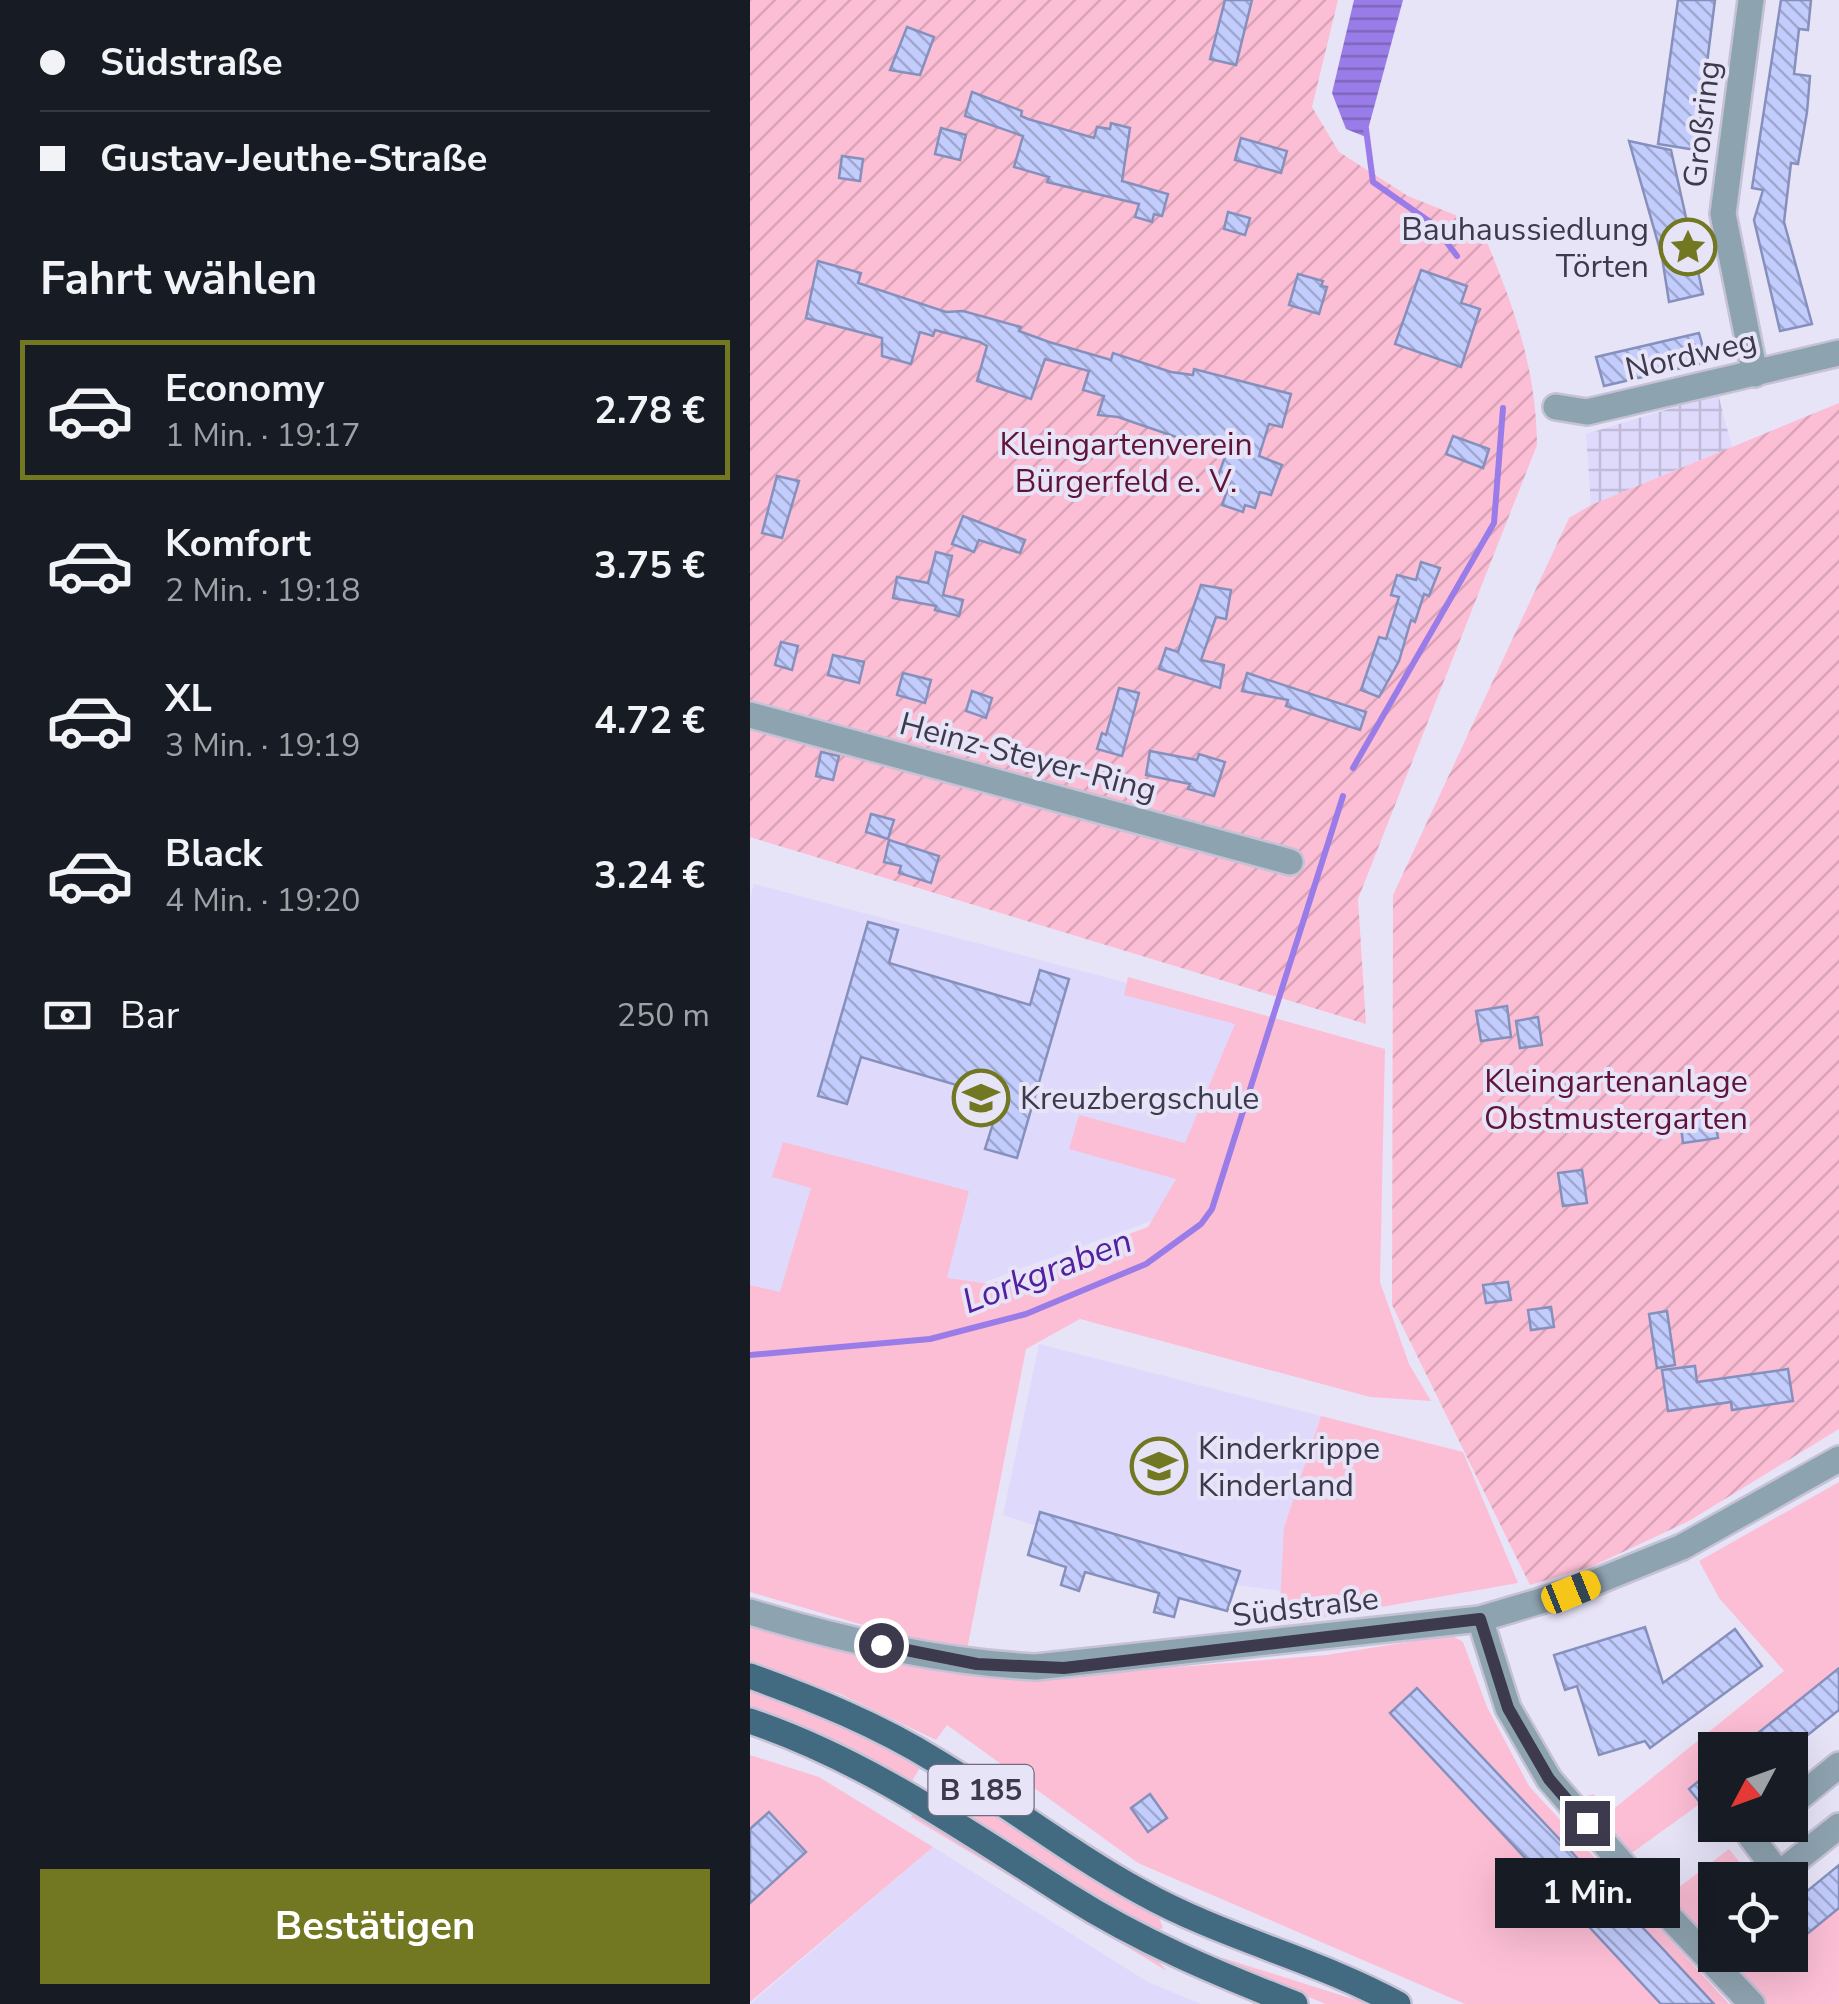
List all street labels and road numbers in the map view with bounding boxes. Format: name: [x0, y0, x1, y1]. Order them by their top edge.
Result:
street label: Großring: [1673, 58, 1731, 190]
street label: Nordweg: [1621, 319, 1761, 391]
street label: Heinz-Steyer-Ring: [895, 702, 1161, 812]
street label: Südstraße: [1229, 1577, 1381, 1637]
road number: B 185: [928, 1765, 1034, 1815]

